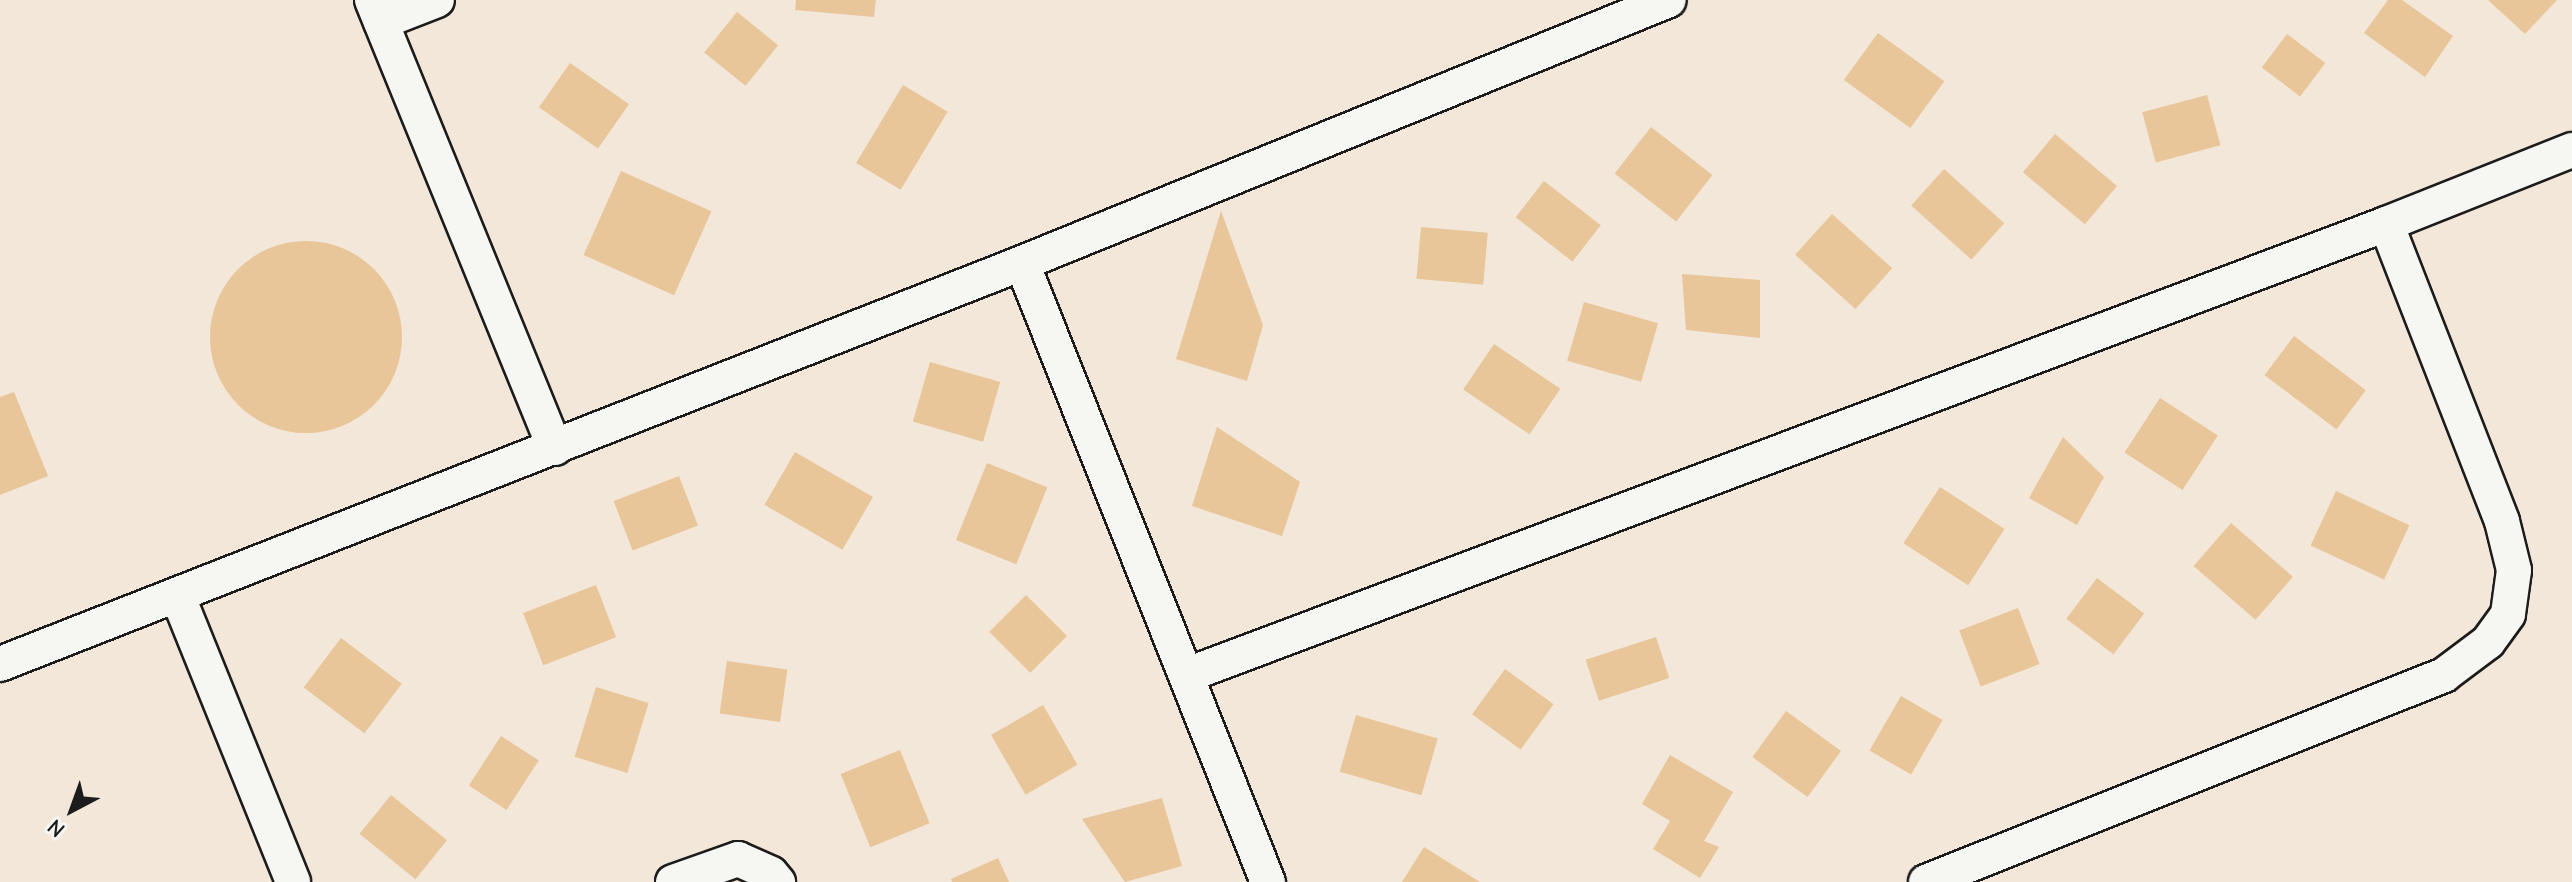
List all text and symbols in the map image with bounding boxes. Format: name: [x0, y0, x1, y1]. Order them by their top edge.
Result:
north arrow: [32, 770, 112, 850]
text: N: [42, 814, 70, 843]

